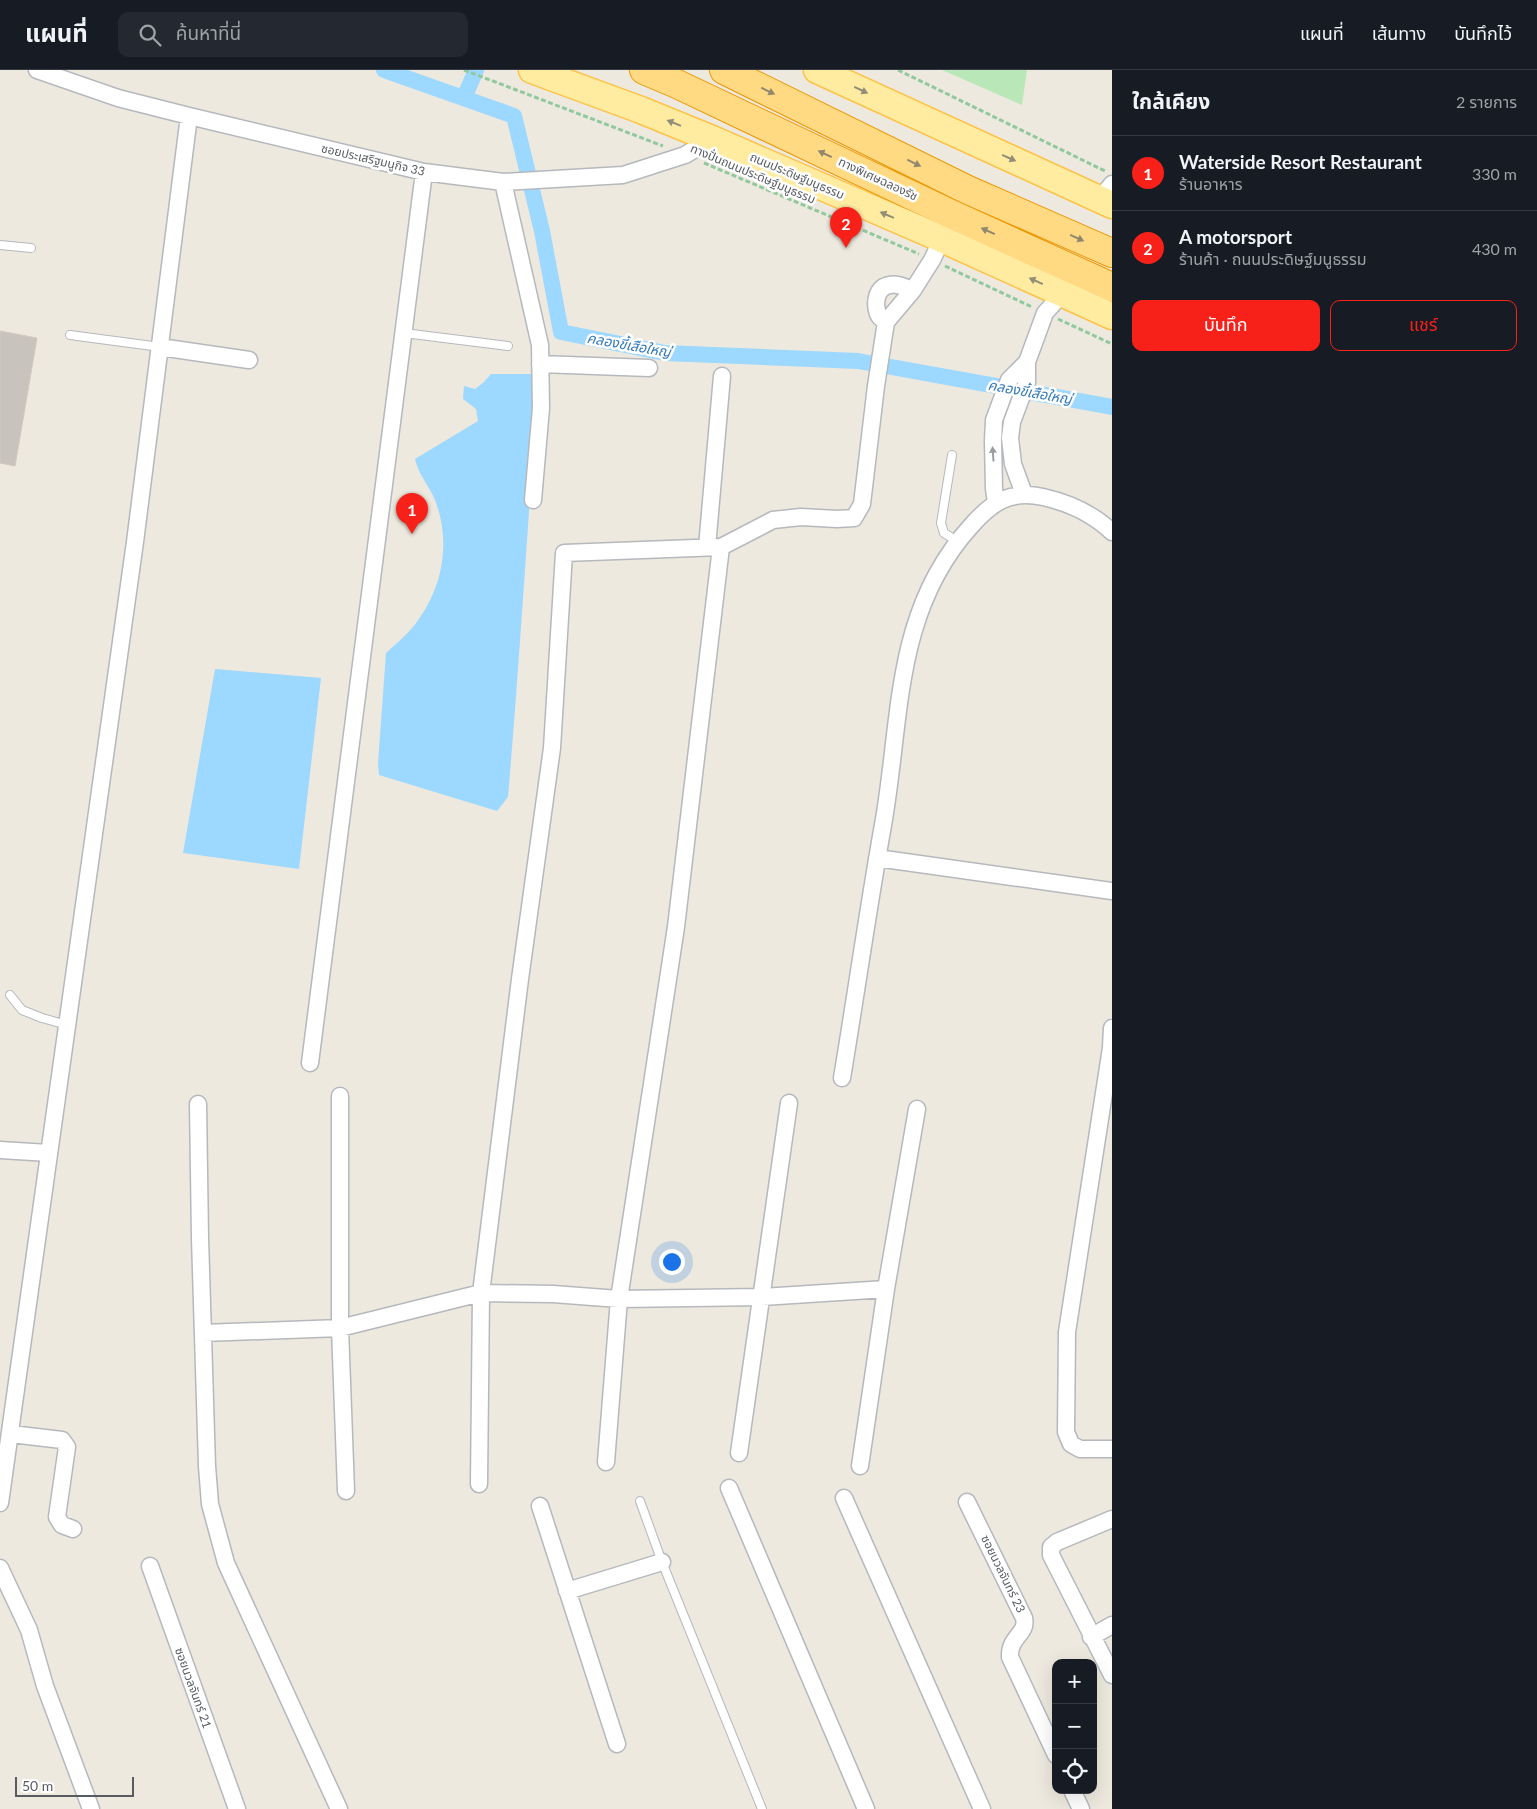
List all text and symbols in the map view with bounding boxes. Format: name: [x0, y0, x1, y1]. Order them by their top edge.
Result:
search box: [118, 12, 468, 57]
text: แผนที่: [25, 18, 88, 47]
icon: search: [136, 21, 164, 49]
text: ค้นหาที่นี่: [176, 21, 241, 44]
text: แผนที่: [1300, 22, 1344, 44]
text: เส้นทาง: [1372, 22, 1426, 44]
text: บันทึกไว้: [1454, 22, 1512, 44]
one-way arrow: [761, 87, 775, 95]
one-way arrow: [854, 87, 868, 95]
text: ใกล้เคียง: [1132, 88, 1210, 113]
text: 2 รายการ: [1456, 92, 1517, 111]
one-way arrow: [667, 119, 681, 127]
street label: ซอยประเสริฐมนูกิจ 33: [320, 140, 426, 179]
street label: ทางปั่นถนนประดิษฐ์มนูธรรม: [688, 141, 818, 207]
street label: ถนนประดิษฐ์มนูธรรม: [748, 150, 846, 202]
one-way arrow: [818, 150, 832, 158]
text: Waterside Resort Restaurant: [1179, 150, 1422, 173]
street label: ทางพิเศษฉลองรัช: [836, 154, 920, 203]
one-way arrow: [1002, 154, 1016, 162]
one-way arrow: [906, 159, 921, 167]
text: 1: [1143, 164, 1153, 183]
text: 330 m: [1472, 164, 1517, 183]
text: ร้านอาหาร: [1179, 174, 1243, 193]
pin: 2: [830, 207, 862, 248]
one-way arrow: [880, 211, 895, 219]
text: A motorsport: [1179, 225, 1292, 248]
one-way arrow: [981, 227, 995, 235]
one-way arrow: [1070, 234, 1084, 242]
text: 2: [1143, 239, 1153, 258]
text: 430 m: [1472, 239, 1517, 258]
text: ร้านค้า · ถนนประดิษฐ์มนูธรรม: [1179, 249, 1367, 268]
one-way arrow: [1029, 277, 1043, 285]
button: บันทึก: [1132, 300, 1320, 351]
button: แชร์: [1330, 300, 1517, 351]
water label: คลองขี้เสือใหญ่: [586, 328, 674, 361]
water label: คลองขี้เสือใหญ่: [987, 375, 1075, 408]
one-way arrow: [989, 445, 997, 461]
pin: 1: [396, 493, 428, 534]
your location: [659, 1249, 685, 1275]
street label: ซอยนวลจันทร์ 23: [978, 1532, 1029, 1615]
street label: ซอยนวลจันทร์ 21: [172, 1645, 215, 1730]
map controls: [1052, 1659, 1097, 1794]
button: +: [1052, 1659, 1097, 1704]
button: −: [1052, 1704, 1097, 1749]
button: locate: [1052, 1749, 1097, 1794]
scale bar: [15, 1774, 134, 1797]
text: 50 m: [22, 1777, 53, 1794]

